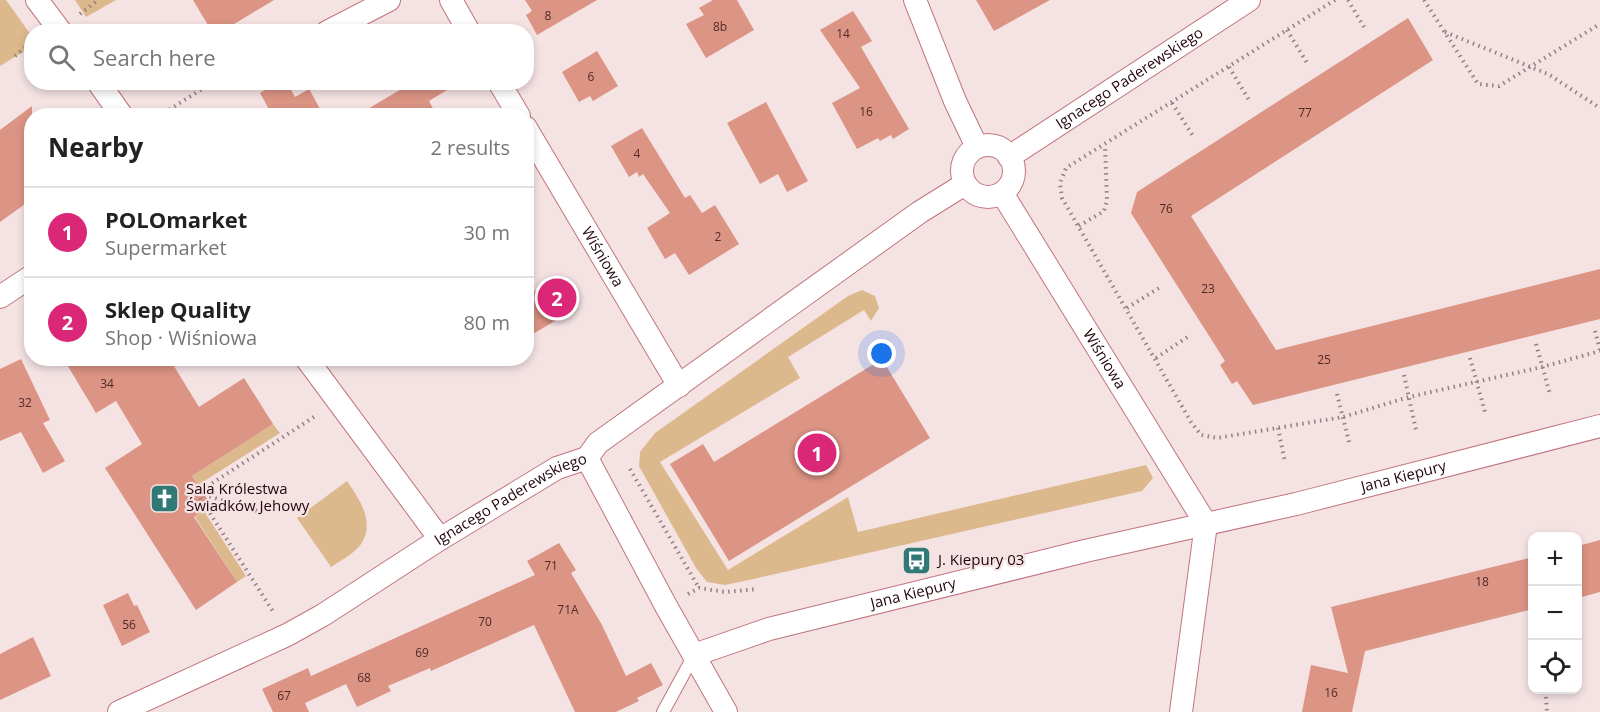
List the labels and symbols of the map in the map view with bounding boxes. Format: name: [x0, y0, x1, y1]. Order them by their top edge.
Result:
house number: 8: [545, 7, 552, 24]
house number: 8b: [713, 18, 727, 35]
street label: Ignacego Paderewskiego: [1051, 22, 1207, 133]
house number: 14: [836, 25, 850, 42]
house number: 6: [588, 68, 595, 85]
house number: 16: [859, 103, 873, 120]
house number: 77: [1298, 104, 1312, 121]
house number: 4: [634, 145, 641, 162]
house number: 76: [1159, 200, 1173, 217]
street label: Wiśniowa: [578, 223, 629, 290]
house number: 2: [715, 228, 722, 245]
pin: 2: [538, 276, 576, 320]
house number: 23: [1201, 280, 1215, 297]
street label: Wiśniowa: [1079, 325, 1131, 392]
your location: [867, 339, 896, 368]
house number: 25: [1317, 351, 1331, 368]
house number: 34: [100, 375, 114, 392]
house number: 32: [18, 394, 32, 411]
pin: 1: [798, 430, 836, 476]
street label: Ignacego Paderewskiego: [430, 448, 589, 549]
street label: Jana Kiepury: [1357, 455, 1448, 496]
place label: Sala Królestwa Świadków Jehowy: [186, 478, 310, 515]
church icon: Sala Królestwa Świadków Jehowy: [149, 482, 181, 514]
bus stop icon: J. Kiepury 03: [901, 544, 933, 576]
place label: J. Kiepury 03: [936, 549, 1024, 569]
house number: 71: [544, 557, 558, 574]
street label: Jana Kiepury: [866, 572, 958, 613]
house number: 18: [1475, 573, 1489, 590]
house number: 71A: [557, 601, 579, 618]
house number: 70: [478, 613, 492, 630]
house number: 56: [122, 616, 136, 633]
house number: 69: [415, 644, 429, 661]
house number: 68: [357, 669, 371, 686]
house number: 16: [1324, 684, 1338, 701]
house number: 67: [277, 687, 291, 704]

